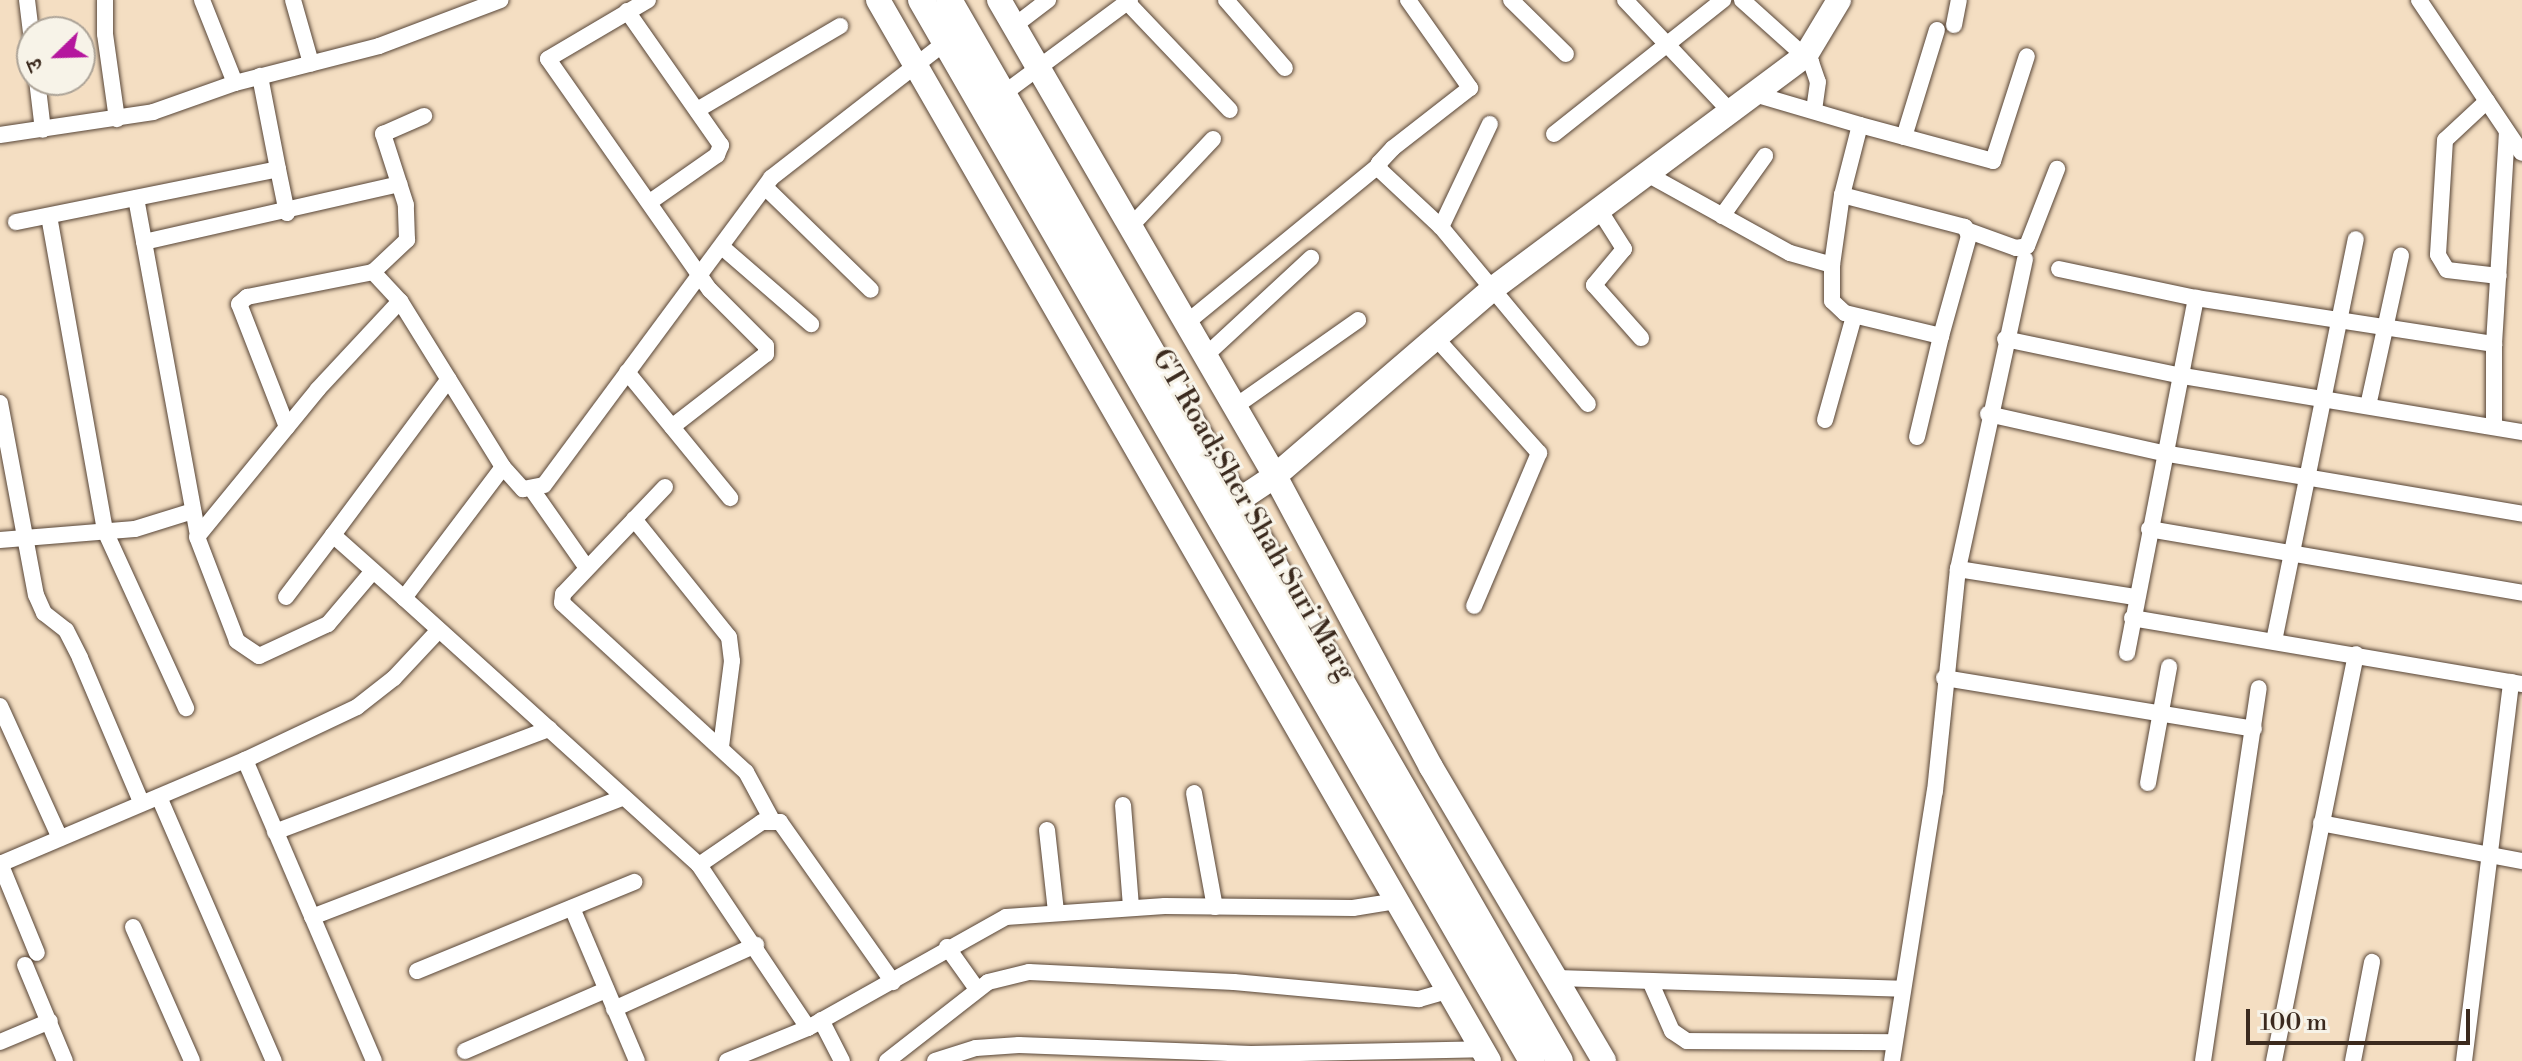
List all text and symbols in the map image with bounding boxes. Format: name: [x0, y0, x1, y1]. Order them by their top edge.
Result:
north arrow: [16, 16, 96, 96]
text: उ: [21, 54, 50, 75]
street label: GT Road;Sher Shah Suri Marg: [1144, 343, 1362, 687]
scale bar: [2250, 993, 2474, 1043]
text: 100 m: [2260, 1008, 2327, 1038]

